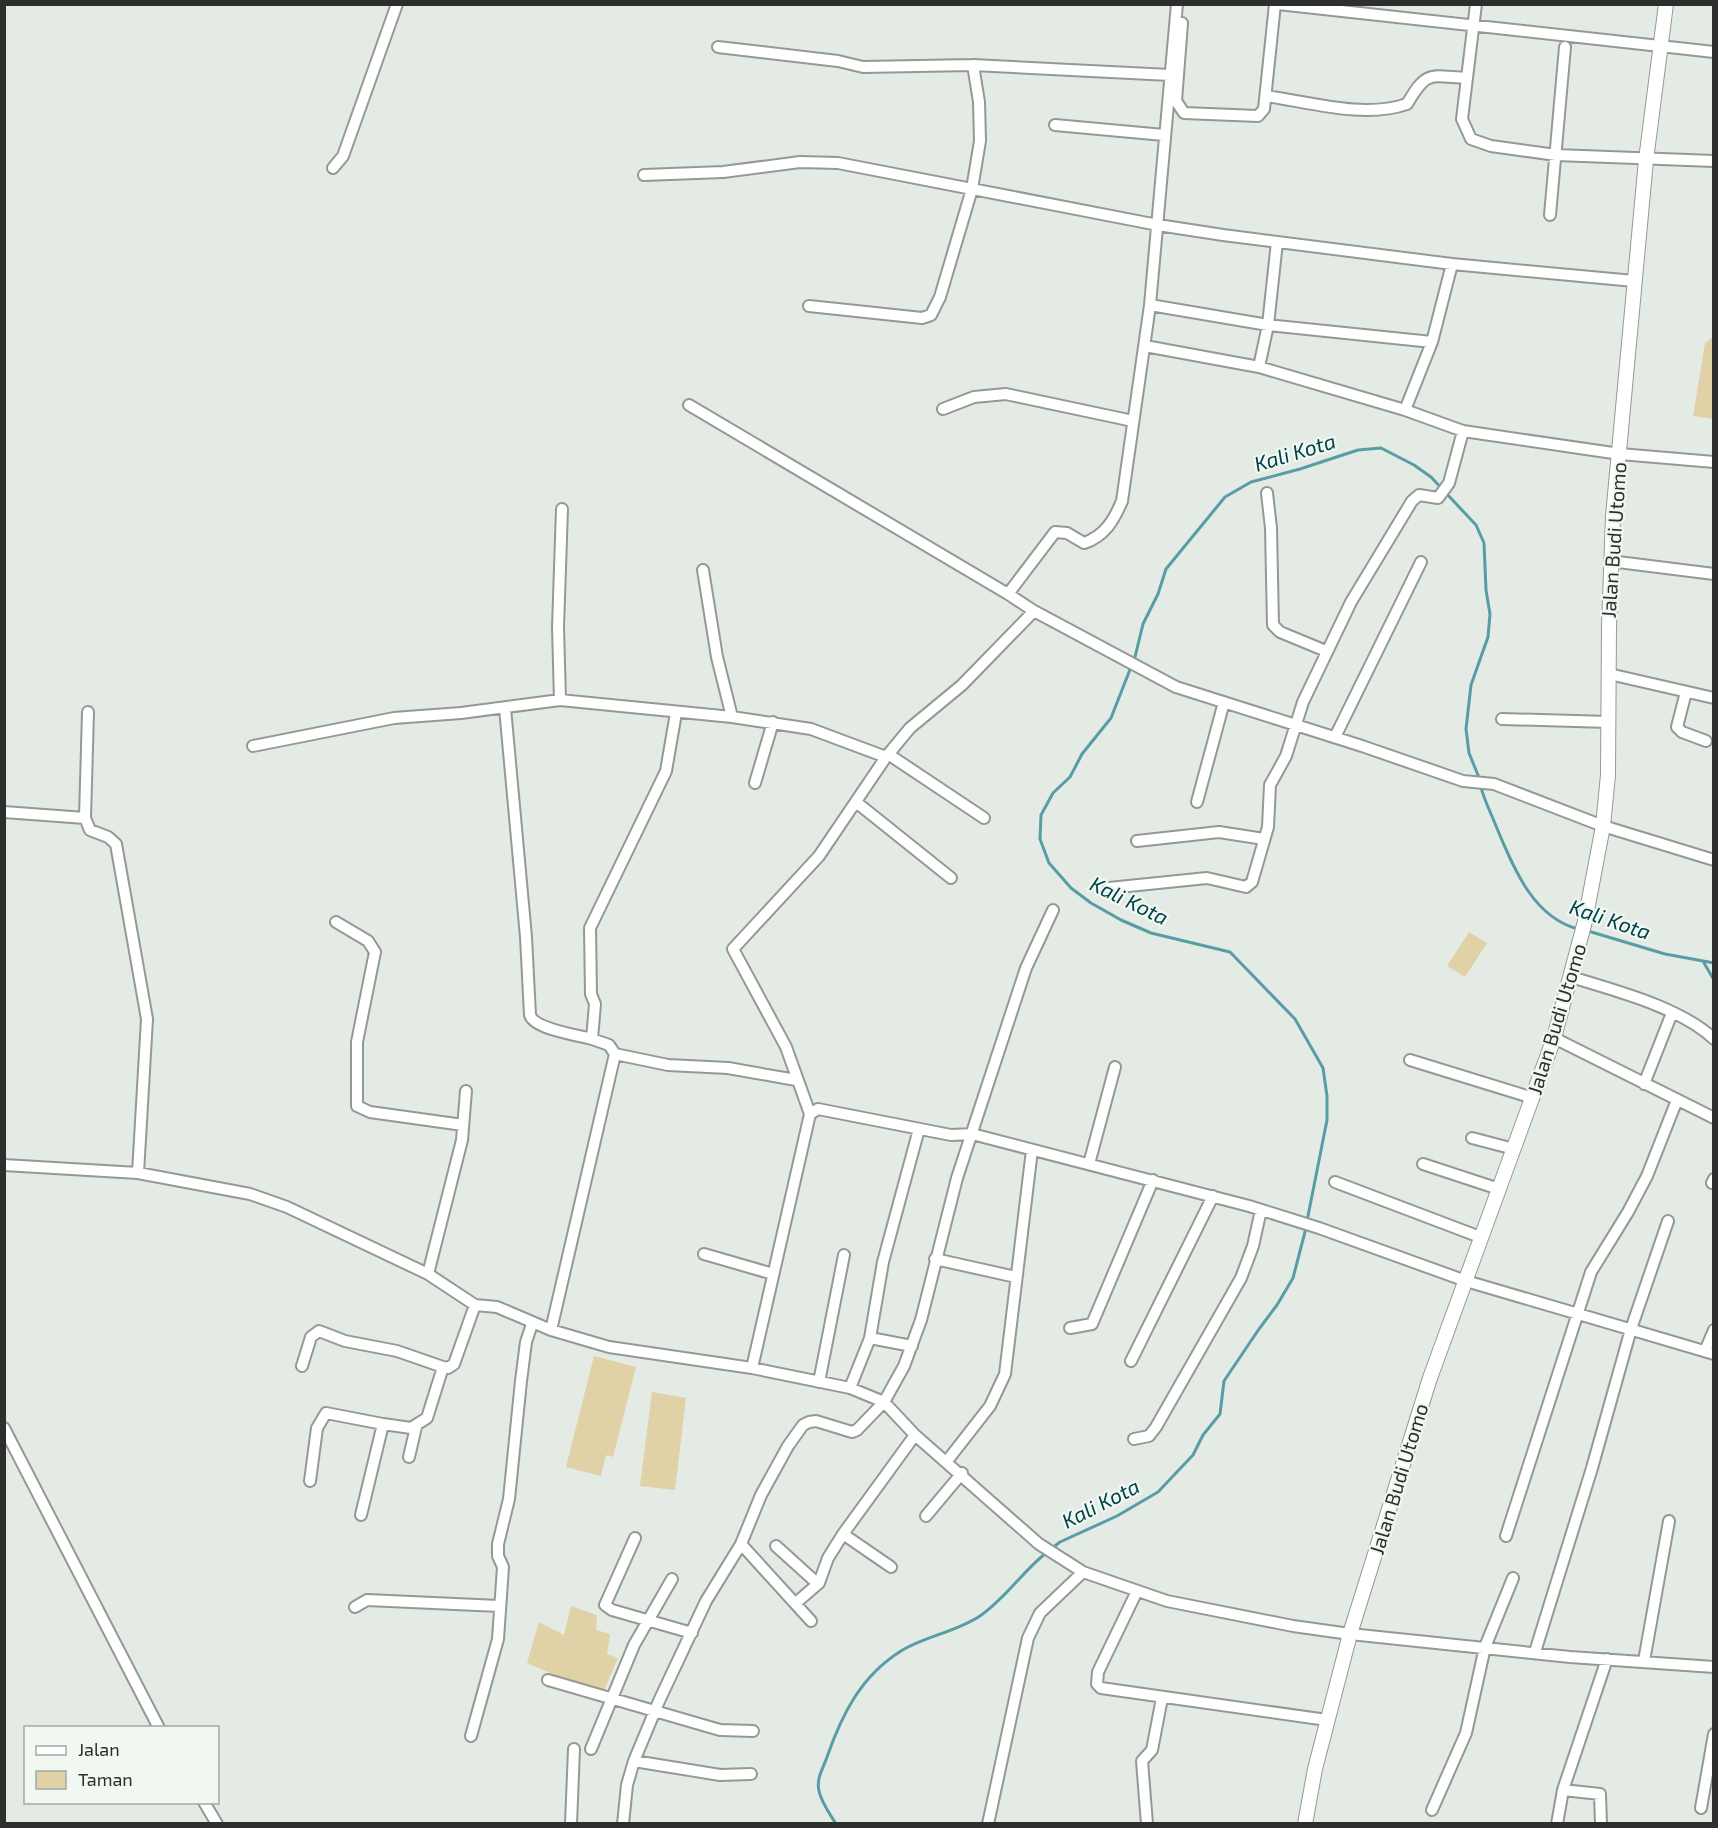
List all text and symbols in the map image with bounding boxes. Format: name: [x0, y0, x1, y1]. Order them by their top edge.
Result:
water label: Kali Kota: [1251, 427, 1338, 476]
street label: Jalan Budi Utomo: [1596, 461, 1630, 619]
water label: Kali Kota: [1086, 870, 1173, 929]
water label: Kali Kota: [1567, 893, 1654, 944]
street label: Jalan Budi Utomo: [1522, 940, 1590, 1097]
street label: Jalan Budi Utomo: [1364, 1400, 1432, 1557]
water label: Kali Kota: [1057, 1472, 1143, 1533]
legend: [24, 1726, 219, 1804]
text: Jalan: [78, 1738, 120, 1760]
text: Taman: [78, 1768, 133, 1790]

